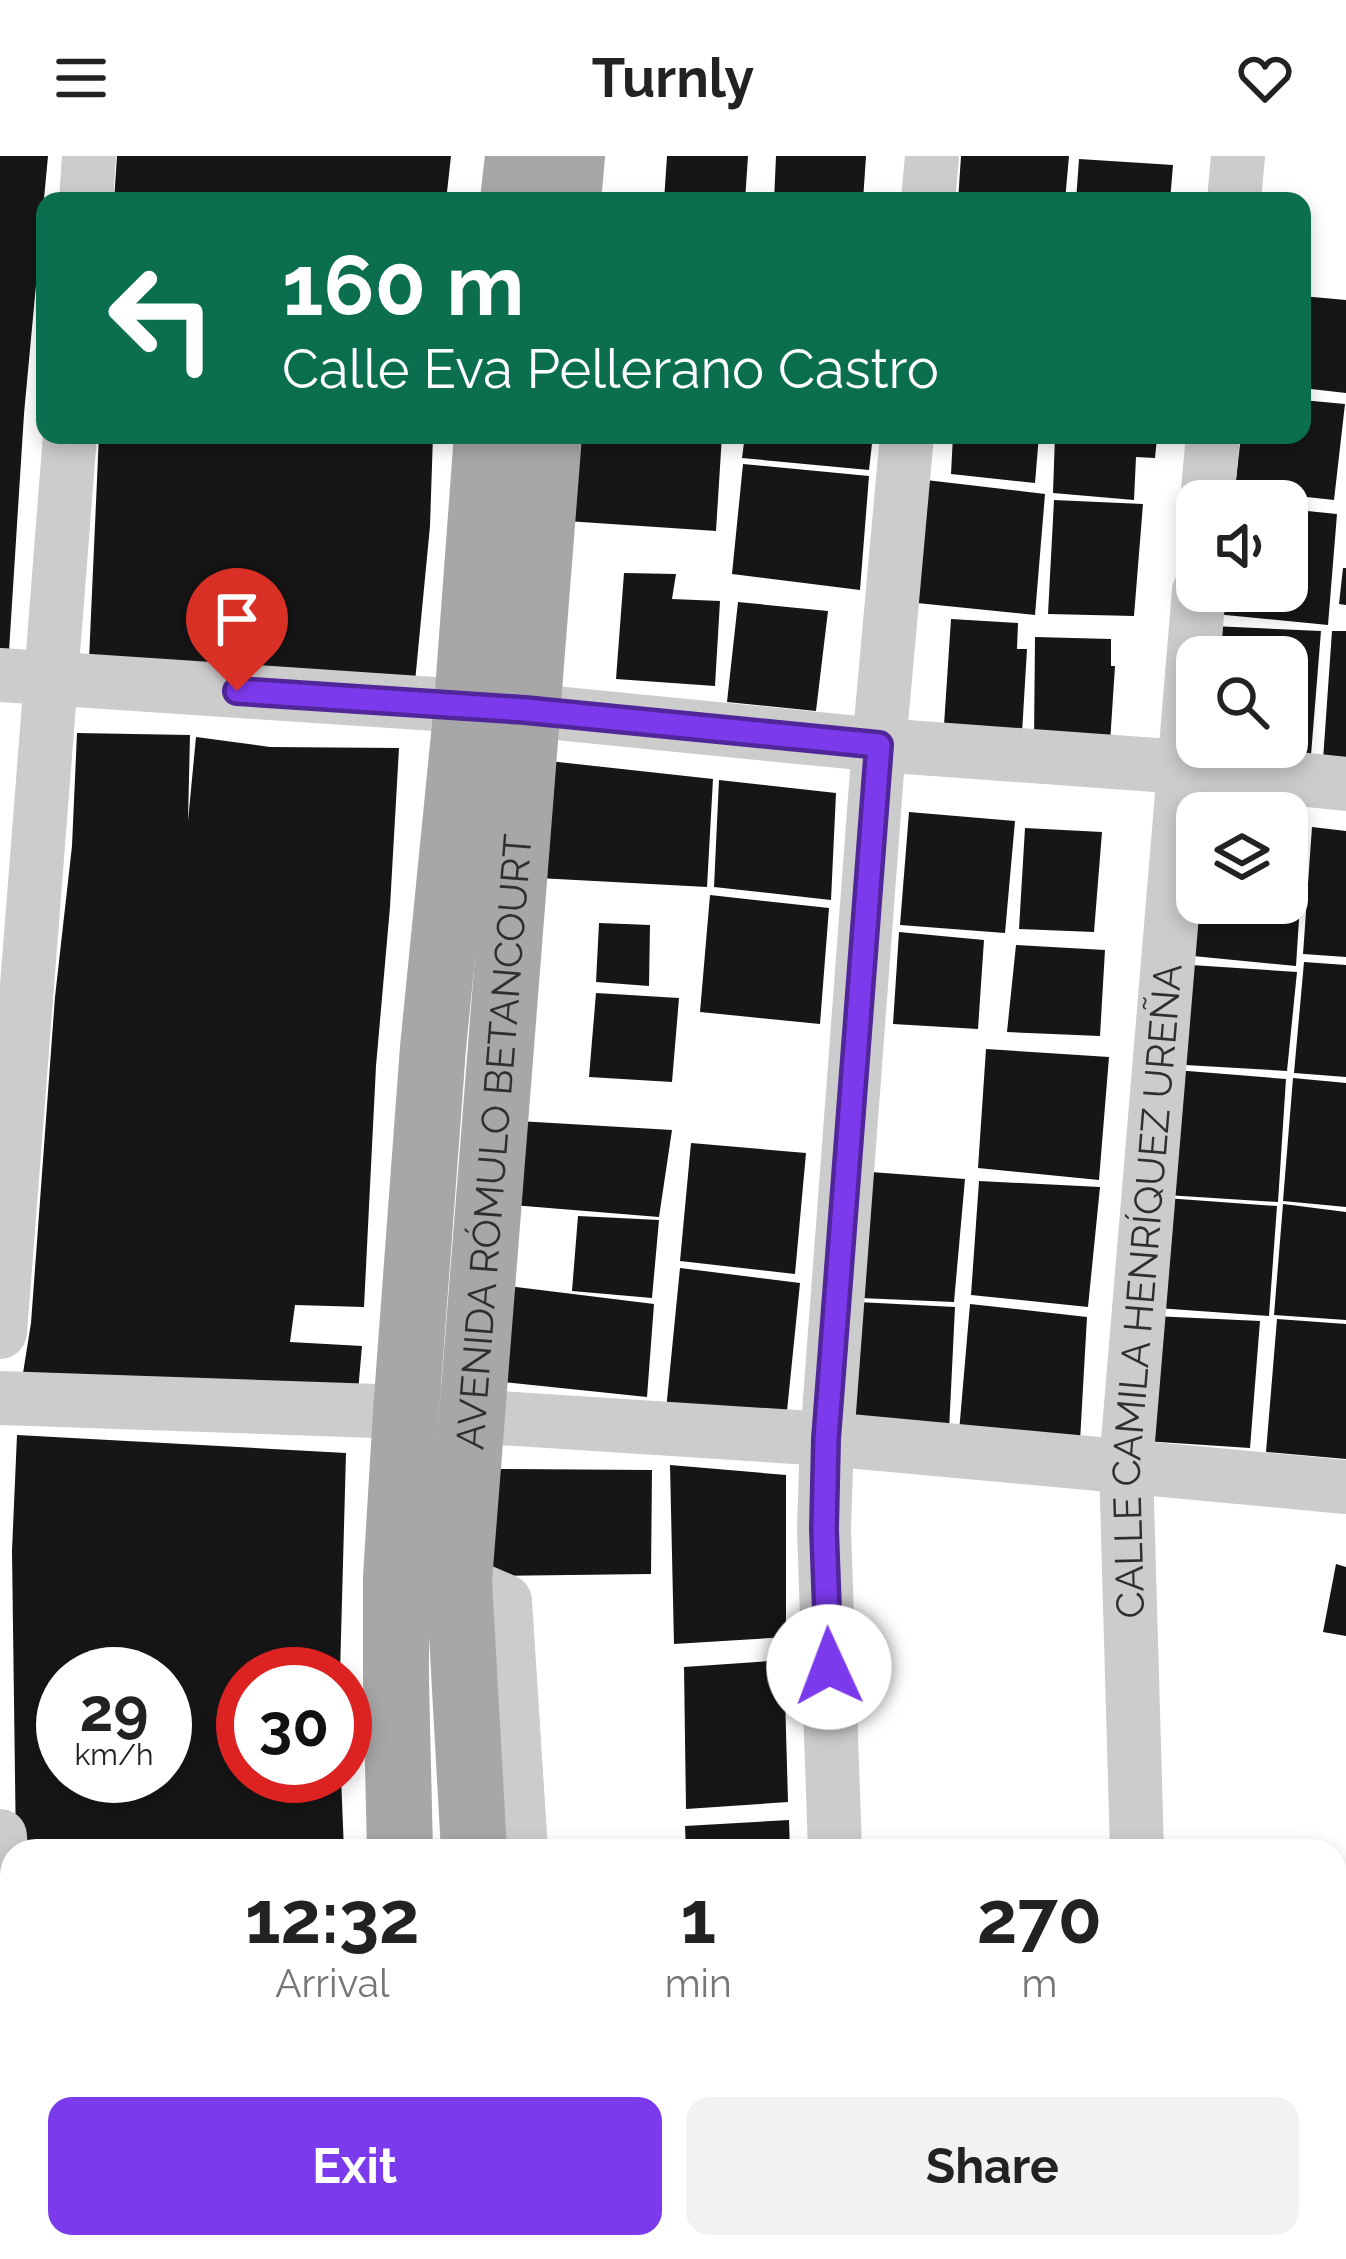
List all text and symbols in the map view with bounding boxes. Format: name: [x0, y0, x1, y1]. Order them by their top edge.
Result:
icon: menu: [48, 45, 114, 111]
icon: heart: [1232, 45, 1298, 111]
text: Turnly: [592, 46, 754, 110]
text: 160 m: [282, 236, 524, 335]
icon: left: [84, 240, 240, 396]
text: Calle Eva Pellerano Castro: [282, 337, 939, 401]
map controls: [1176, 480, 1308, 924]
button: sound: [1176, 480, 1308, 612]
pin: [186, 568, 288, 691]
icon: arrive: [204, 586, 270, 652]
button: search: [1176, 636, 1308, 768]
button: layers: [1176, 792, 1308, 924]
street label: AVENIDA RÓMULO BETANCOURT: [446, 832, 541, 1451]
street label: CALLE CAMILA HENRÍQUEZ UREÑA: [1103, 962, 1191, 1619]
position arrow: [766, 1604, 892, 1730]
speed limit sign: 30: [216, 1647, 372, 1803]
text: 29: [79, 1675, 149, 1745]
text: km/h: [74, 1737, 154, 1772]
text: 12:32: [245, 1875, 420, 1960]
text: 1: [680, 1875, 716, 1960]
text: 270: [977, 1875, 1102, 1960]
text: Arrival: [275, 1960, 390, 2006]
text: min: [665, 1960, 732, 2006]
text: m: [1021, 1960, 1057, 2006]
button: Exit: [48, 2097, 662, 2235]
button: Share: [686, 2097, 1299, 2235]

